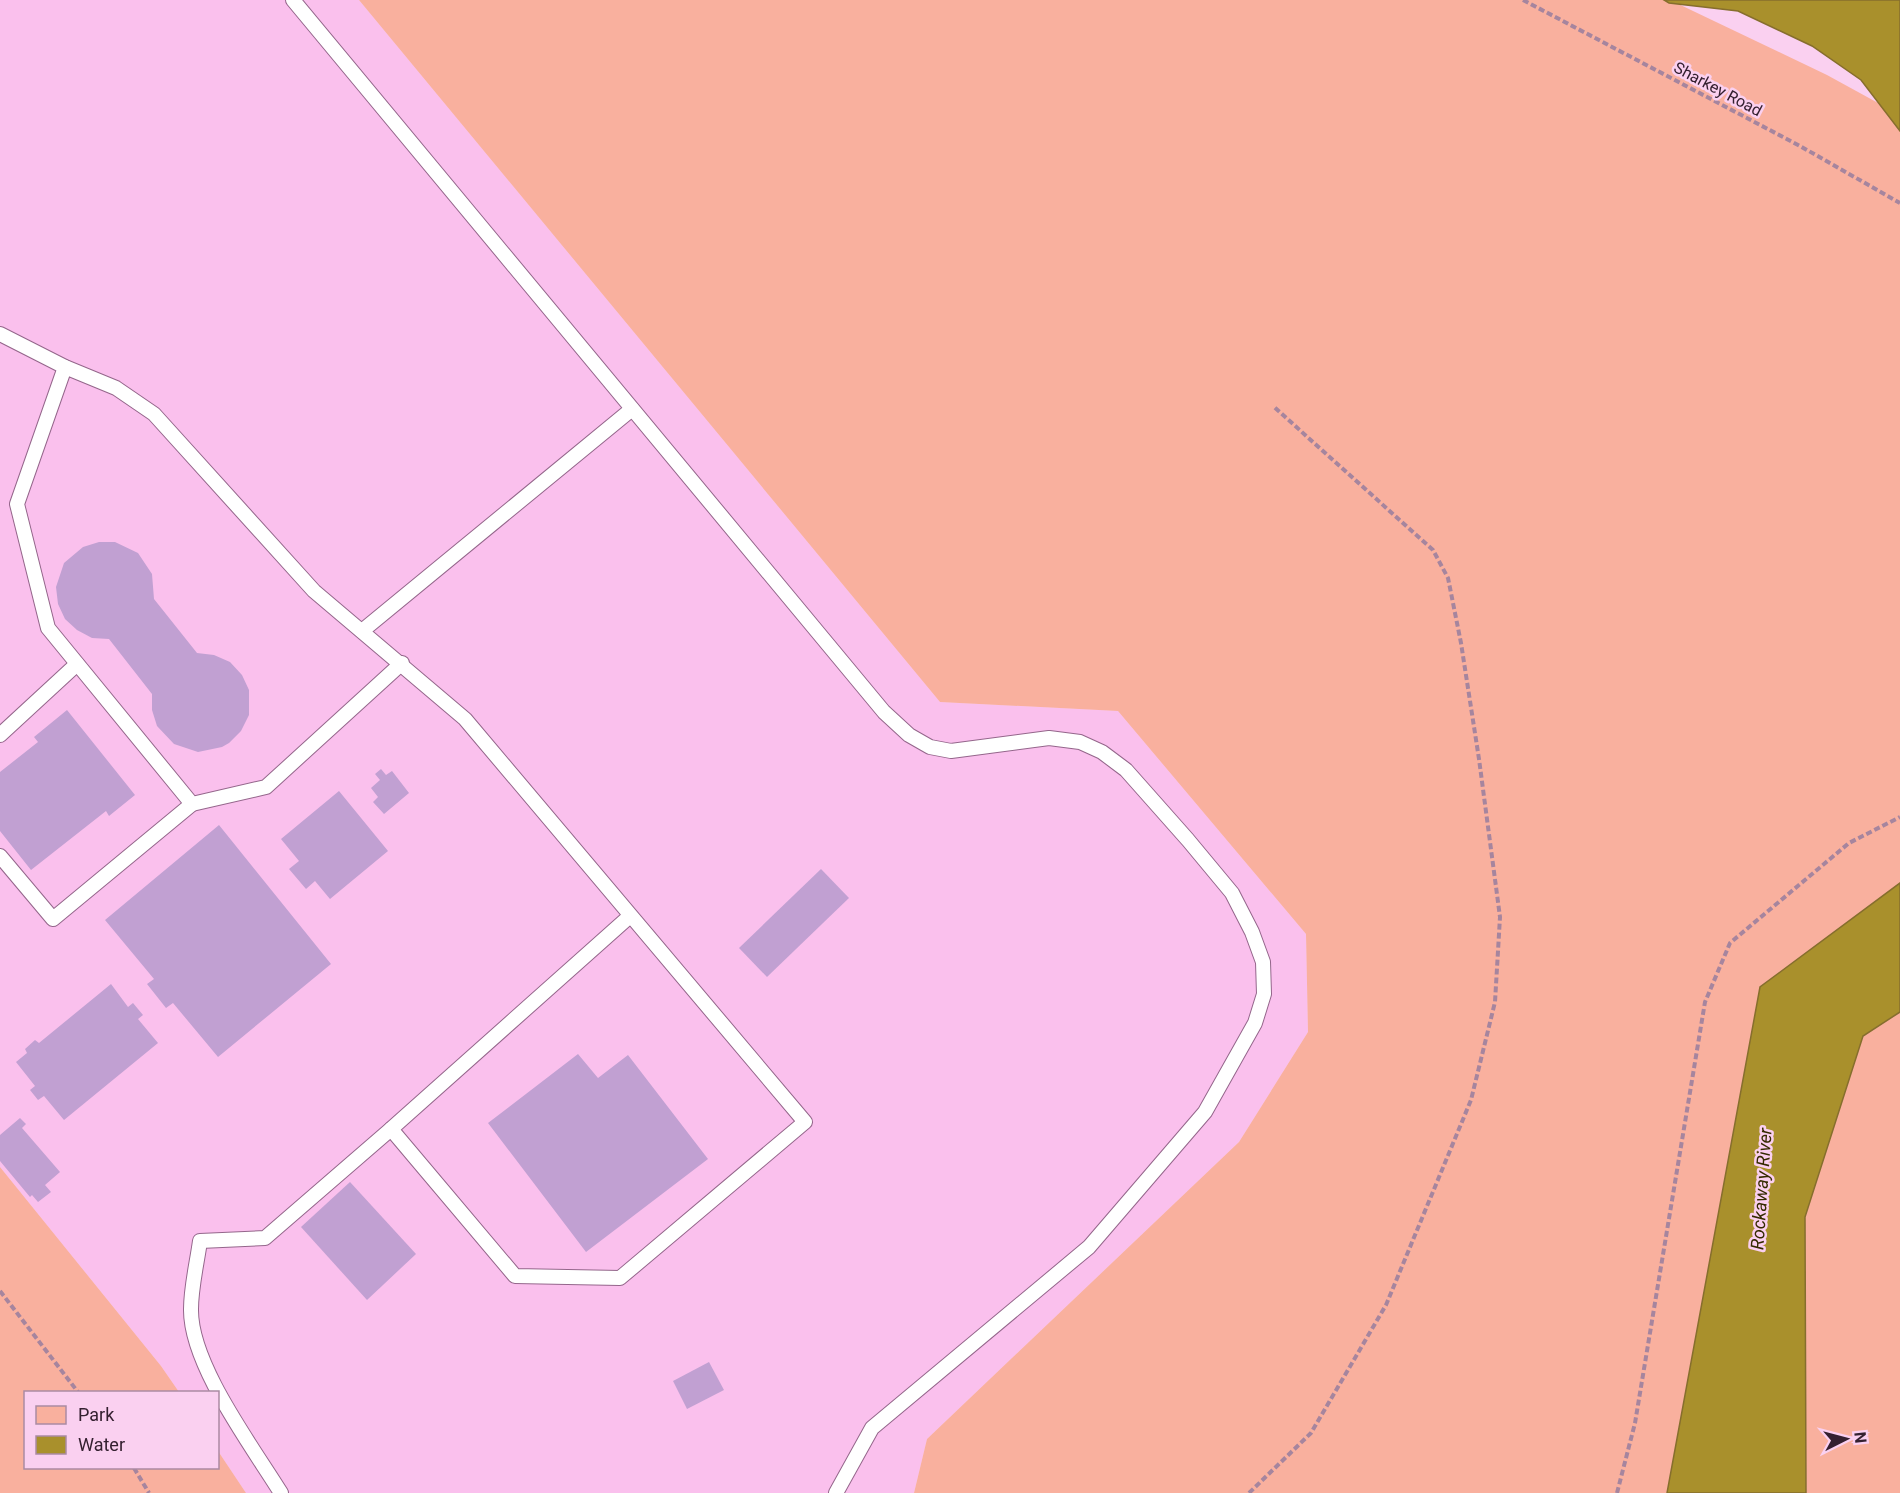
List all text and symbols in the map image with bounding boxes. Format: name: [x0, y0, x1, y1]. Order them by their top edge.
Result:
street label: Sharkey Road: [1671, 58, 1765, 120]
water label: Rockaway River: [1746, 1126, 1776, 1251]
legend: [24, 1391, 219, 1469]
text: Park: [78, 1404, 115, 1425]
north arrow: [1816, 1409, 1876, 1469]
text: N: [1850, 1431, 1870, 1444]
text: Water: [78, 1434, 125, 1455]

